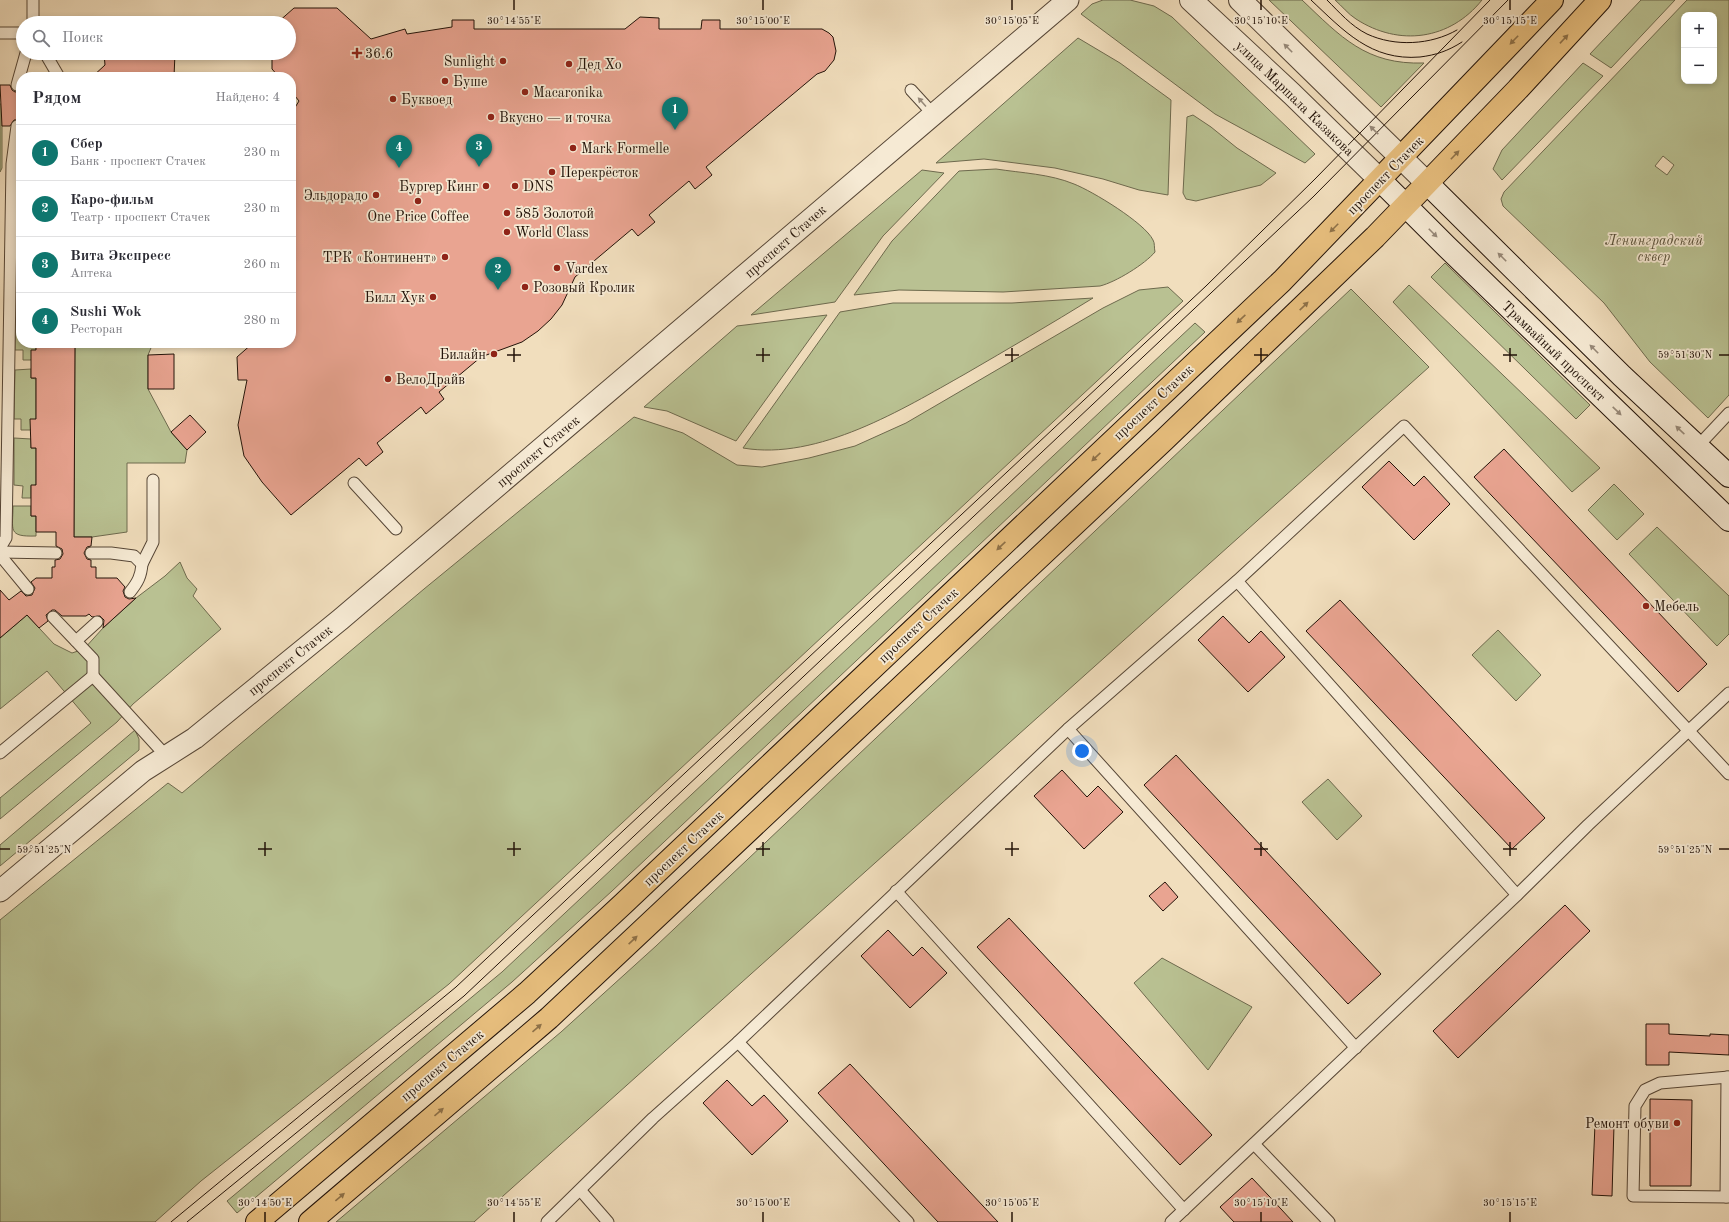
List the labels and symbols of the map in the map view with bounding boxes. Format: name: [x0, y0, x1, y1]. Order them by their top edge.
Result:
text: 30°14'55"E: [487, 16, 541, 26]
text: 30°15'00"E: [736, 16, 790, 26]
text: 30°15'05"E: [985, 16, 1039, 26]
text: 30°15'10"E: [1234, 16, 1288, 26]
text: 30°15'15"E: [1483, 16, 1537, 26]
one-way arrow: [1559, 34, 1568, 44]
one-way arrow: [1509, 35, 1519, 45]
street label: улица Маршала Казакова: [1232, 39, 1356, 159]
one-way arrow: [1283, 43, 1293, 53]
place label: 36.6: [365, 47, 393, 61]
marker: 36.6: [352, 48, 362, 58]
place label: Sunlight: [444, 55, 495, 69]
marker: Sunlight: [498, 56, 508, 66]
place label: Дед Хо: [577, 58, 622, 72]
marker: Дед Хо: [564, 59, 574, 69]
place label: Буше: [453, 75, 487, 89]
marker: Буше: [440, 76, 450, 86]
place label: Macaronika: [533, 86, 603, 100]
marker: Macaronika: [520, 87, 530, 97]
place label: Буквоед: [401, 93, 452, 107]
marker: Буквоед: [388, 94, 398, 104]
pin: 1: [662, 97, 688, 130]
one-way arrow: [918, 97, 927, 107]
place label: Вкусно — и точка: [499, 111, 611, 125]
marker: Вкусно — и точка: [486, 112, 496, 122]
one-way arrow: [1369, 125, 1379, 135]
pin: 3: [466, 134, 492, 167]
street label: проспект Стачек: [1345, 134, 1427, 218]
pin: 4: [386, 135, 412, 168]
place label: Mark Formelle: [581, 142, 669, 156]
marker: Mark Formelle: [568, 143, 578, 153]
one-way arrow: [1450, 150, 1460, 160]
place label: Перекрёсток: [560, 166, 639, 180]
marker: Перекрёсток: [547, 167, 557, 177]
place label: Бургер Кинг: [399, 180, 478, 194]
place label: DNS: [523, 180, 553, 194]
marker: Бургер Кинг: [481, 181, 491, 191]
marker: DNS: [510, 181, 520, 191]
place label: Эльдорадо: [304, 189, 368, 203]
marker: Эльдорадо: [371, 190, 381, 200]
marker: One Price Coffee: [413, 196, 423, 206]
street label: проспект Стачек: [742, 203, 829, 281]
place label: 585 Золотой: [515, 207, 594, 221]
marker: 585 Золотой: [502, 208, 512, 218]
place label: One Price Coffee: [367, 210, 469, 224]
one-way arrow: [1329, 223, 1339, 233]
place label: World Class: [515, 226, 589, 240]
marker: World Class: [502, 227, 512, 237]
one-way arrow: [1428, 228, 1438, 238]
park label: Ленинградский сквер: [1605, 234, 1703, 265]
place label: ТРК «Континент»: [323, 251, 437, 265]
marker: ТРК «Континент»: [440, 252, 450, 262]
one-way arrow: [1497, 252, 1507, 262]
pin: 2: [485, 257, 511, 290]
place label: Vardex: [565, 262, 608, 276]
marker: Vardex: [552, 263, 562, 273]
place label: Розовый Кролик: [533, 281, 635, 295]
marker: Розовый Кролик: [520, 282, 530, 292]
place label: Билл Хук: [365, 291, 425, 305]
marker: Билл Хук: [428, 292, 438, 302]
street label: Трамвайный проспект: [1499, 299, 1608, 405]
one-way arrow: [1299, 302, 1309, 311]
one-way arrow: [1236, 314, 1246, 324]
one-way arrow: [1589, 344, 1599, 353]
place label: Билайн: [439, 348, 486, 362]
marker: Билайн: [489, 349, 499, 359]
text: 59°51'30"N: [1658, 350, 1713, 360]
street label: проспект Стачек: [1111, 362, 1196, 443]
place label: ВелоДрайв: [396, 373, 465, 387]
marker: ВелоДрайв: [383, 374, 393, 384]
one-way arrow: [1612, 406, 1622, 416]
street label: проспект Стачек: [495, 413, 583, 490]
one-way arrow: [1675, 426, 1685, 435]
one-way arrow: [1091, 452, 1101, 462]
one-way arrow: [996, 541, 1006, 551]
street label: проспект Стачек: [876, 585, 961, 666]
place label: Мебель: [1654, 600, 1700, 614]
marker: Мебель: [1641, 601, 1651, 611]
street label: проспект Стачек: [246, 623, 335, 699]
your location: [1072, 741, 1092, 761]
street label: проспект Стачек: [641, 808, 726, 889]
text: 59°51'25"N: [17, 845, 72, 855]
text: 59°51'25"N: [1658, 845, 1713, 855]
one-way arrow: [628, 935, 638, 944]
one-way arrow: [532, 1023, 543, 1032]
street label: проспект Стачек: [399, 1027, 487, 1104]
one-way arrow: [434, 1108, 444, 1117]
place label: Ремонт обуви: [1585, 1117, 1669, 1131]
marker: Ремонт обуви: [1672, 1118, 1682, 1128]
one-way arrow: [335, 1192, 345, 1201]
text: 30°14'50"E: [238, 1198, 292, 1208]
text: 30°14'55"E: [487, 1198, 541, 1208]
text: 30°15'00"E: [736, 1198, 790, 1208]
text: 30°15'05"E: [985, 1198, 1039, 1208]
text: 30°15'10"E: [1234, 1198, 1288, 1208]
text: 30°15'15"E: [1483, 1198, 1537, 1208]

